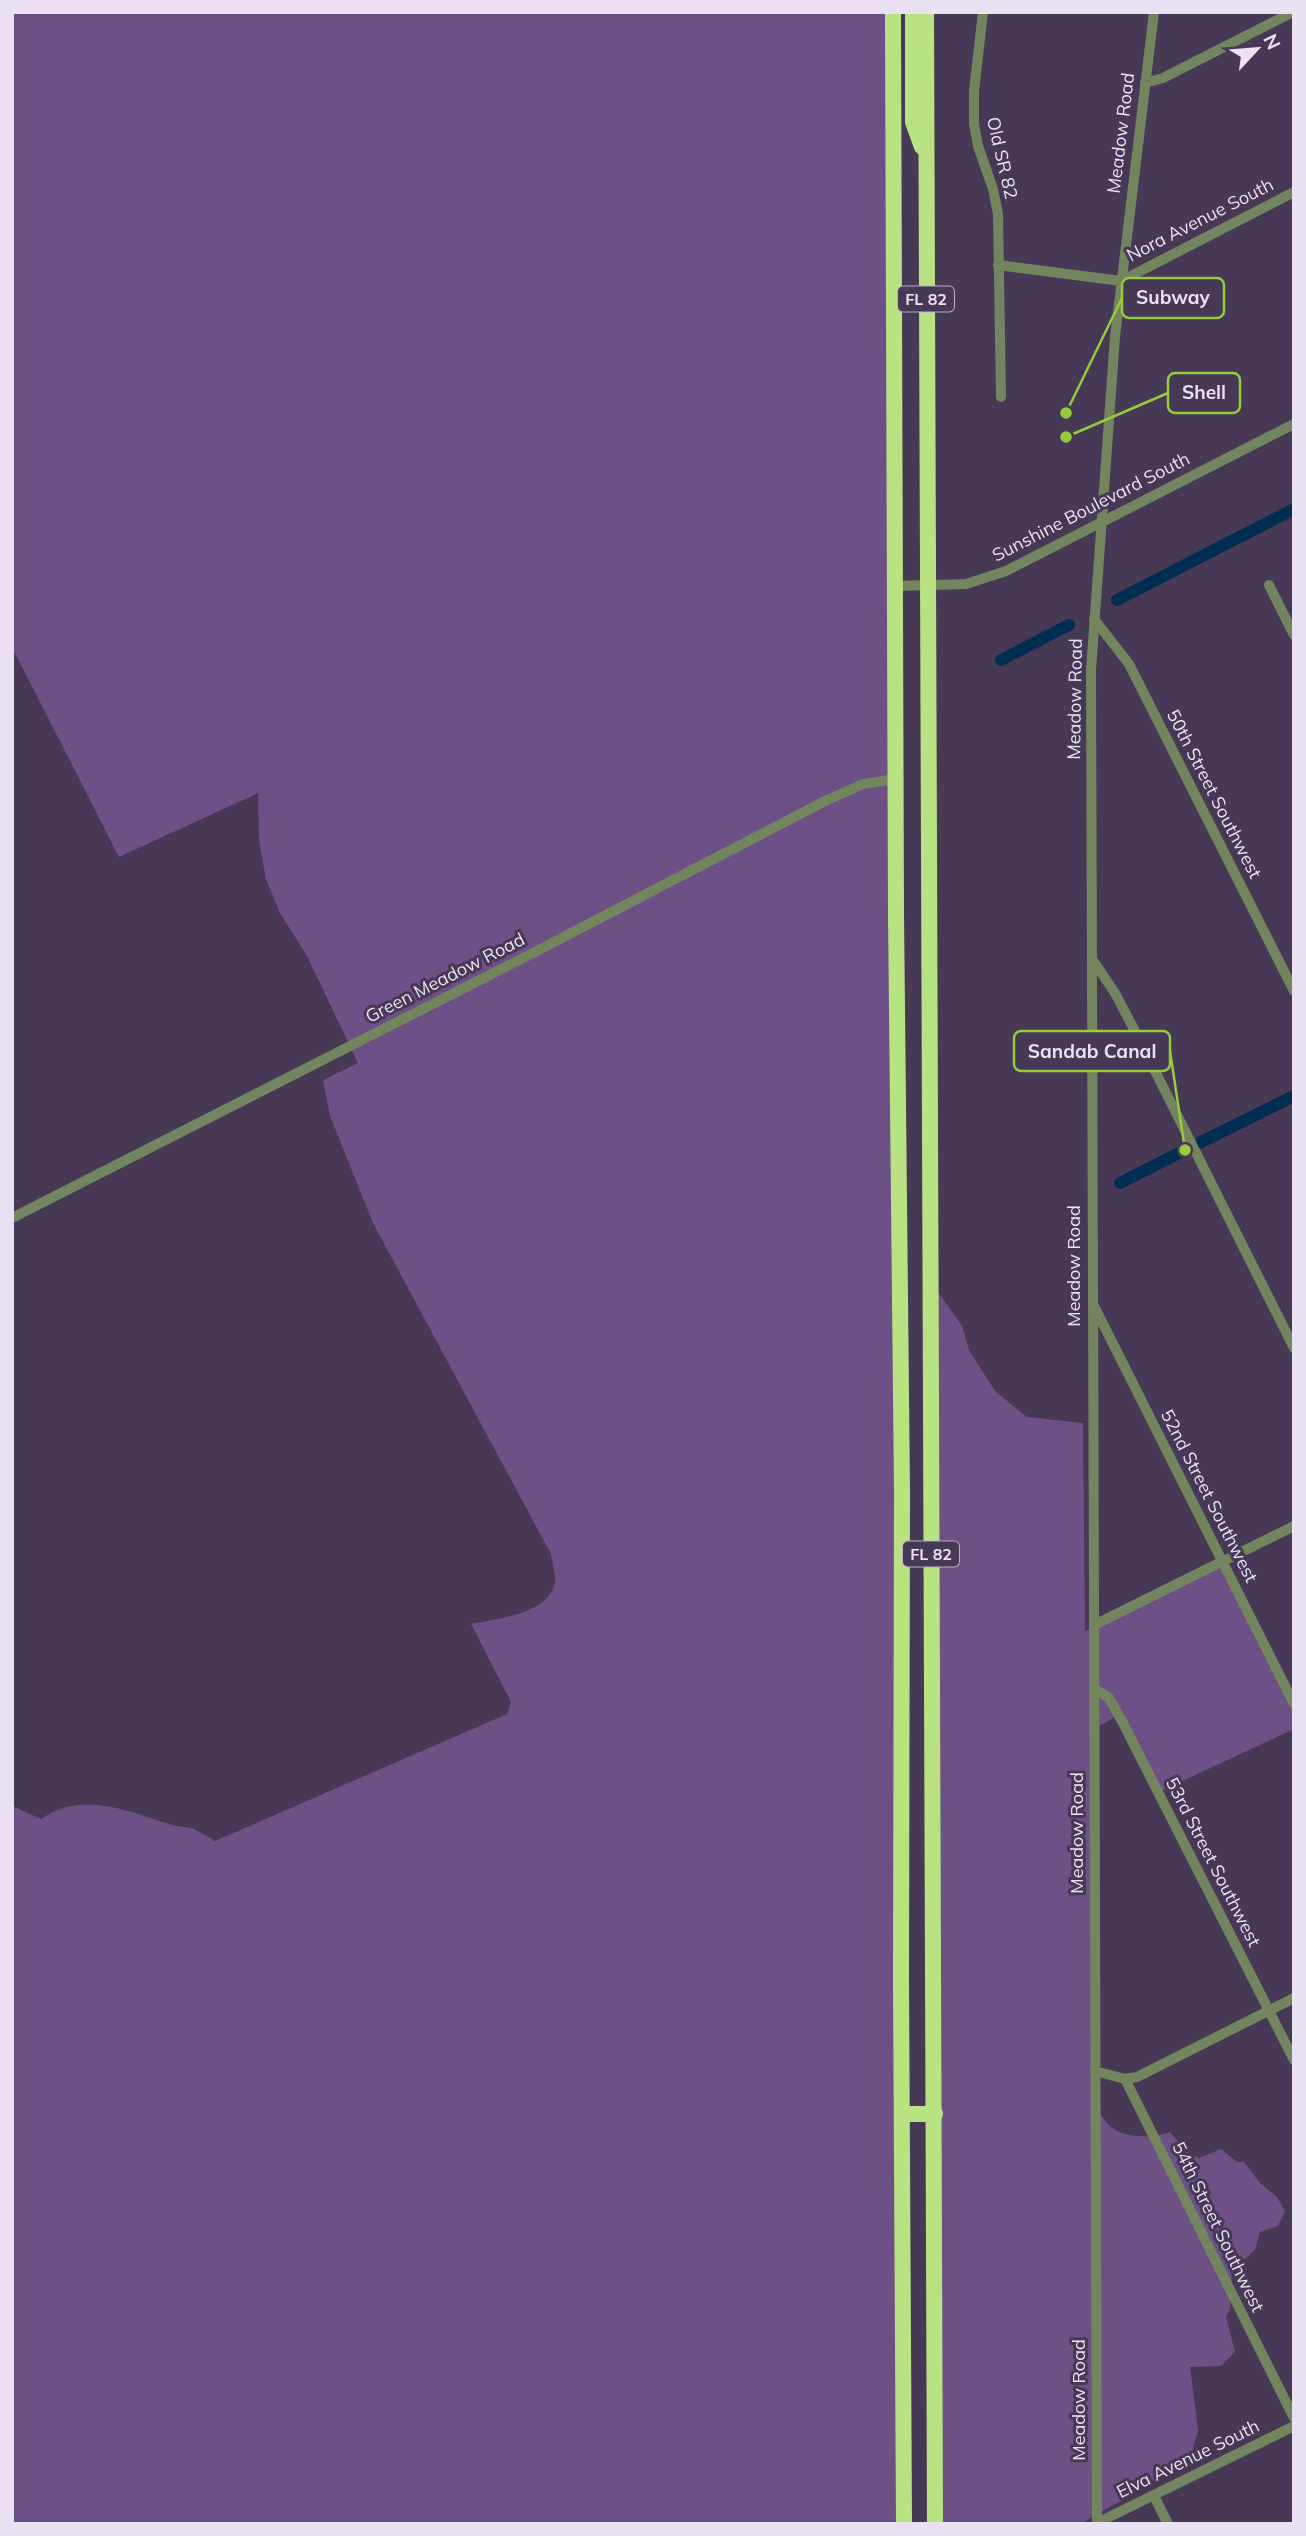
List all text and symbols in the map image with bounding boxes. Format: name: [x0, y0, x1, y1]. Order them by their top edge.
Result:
north arrow: [1222, 14, 1292, 84]
text: N: [1258, 30, 1286, 53]
street label: Meadow Road: [1102, 71, 1139, 195]
street label: Old SR 82: [982, 115, 1023, 201]
street label: Nora Avenue South: [1122, 173, 1277, 267]
callout: Subway: [1122, 278, 1224, 318]
text: Subway: [1136, 285, 1211, 309]
road number: FL 82: [898, 286, 954, 312]
callout: Shell: [1168, 373, 1240, 413]
text: Shell: [1182, 380, 1226, 404]
street label: Sunshine Boulevard South: [988, 447, 1193, 566]
street label: Meadow Road: [1062, 638, 1087, 760]
street label: 50th Street Southwest: [1162, 705, 1267, 882]
street label: Green Meadow Road: [361, 927, 528, 1028]
callout: Sandab Canal: [1014, 1031, 1170, 1071]
text: Sandab Canal: [1028, 1039, 1156, 1063]
street label: Meadow Road: [1062, 1205, 1085, 1327]
street label: 52nd Street Southwest: [1156, 1405, 1263, 1586]
road number: FL 82: [903, 1542, 959, 1566]
street label: Meadow Road: [1065, 1772, 1088, 1894]
street label: 53rd Street Southwest: [1161, 1773, 1266, 1950]
street label: 54th Street Southwest: [1167, 2138, 1270, 2316]
street label: Meadow Road: [1067, 2339, 1090, 2461]
street label: Elva Avenue South: [1113, 2414, 1263, 2503]

